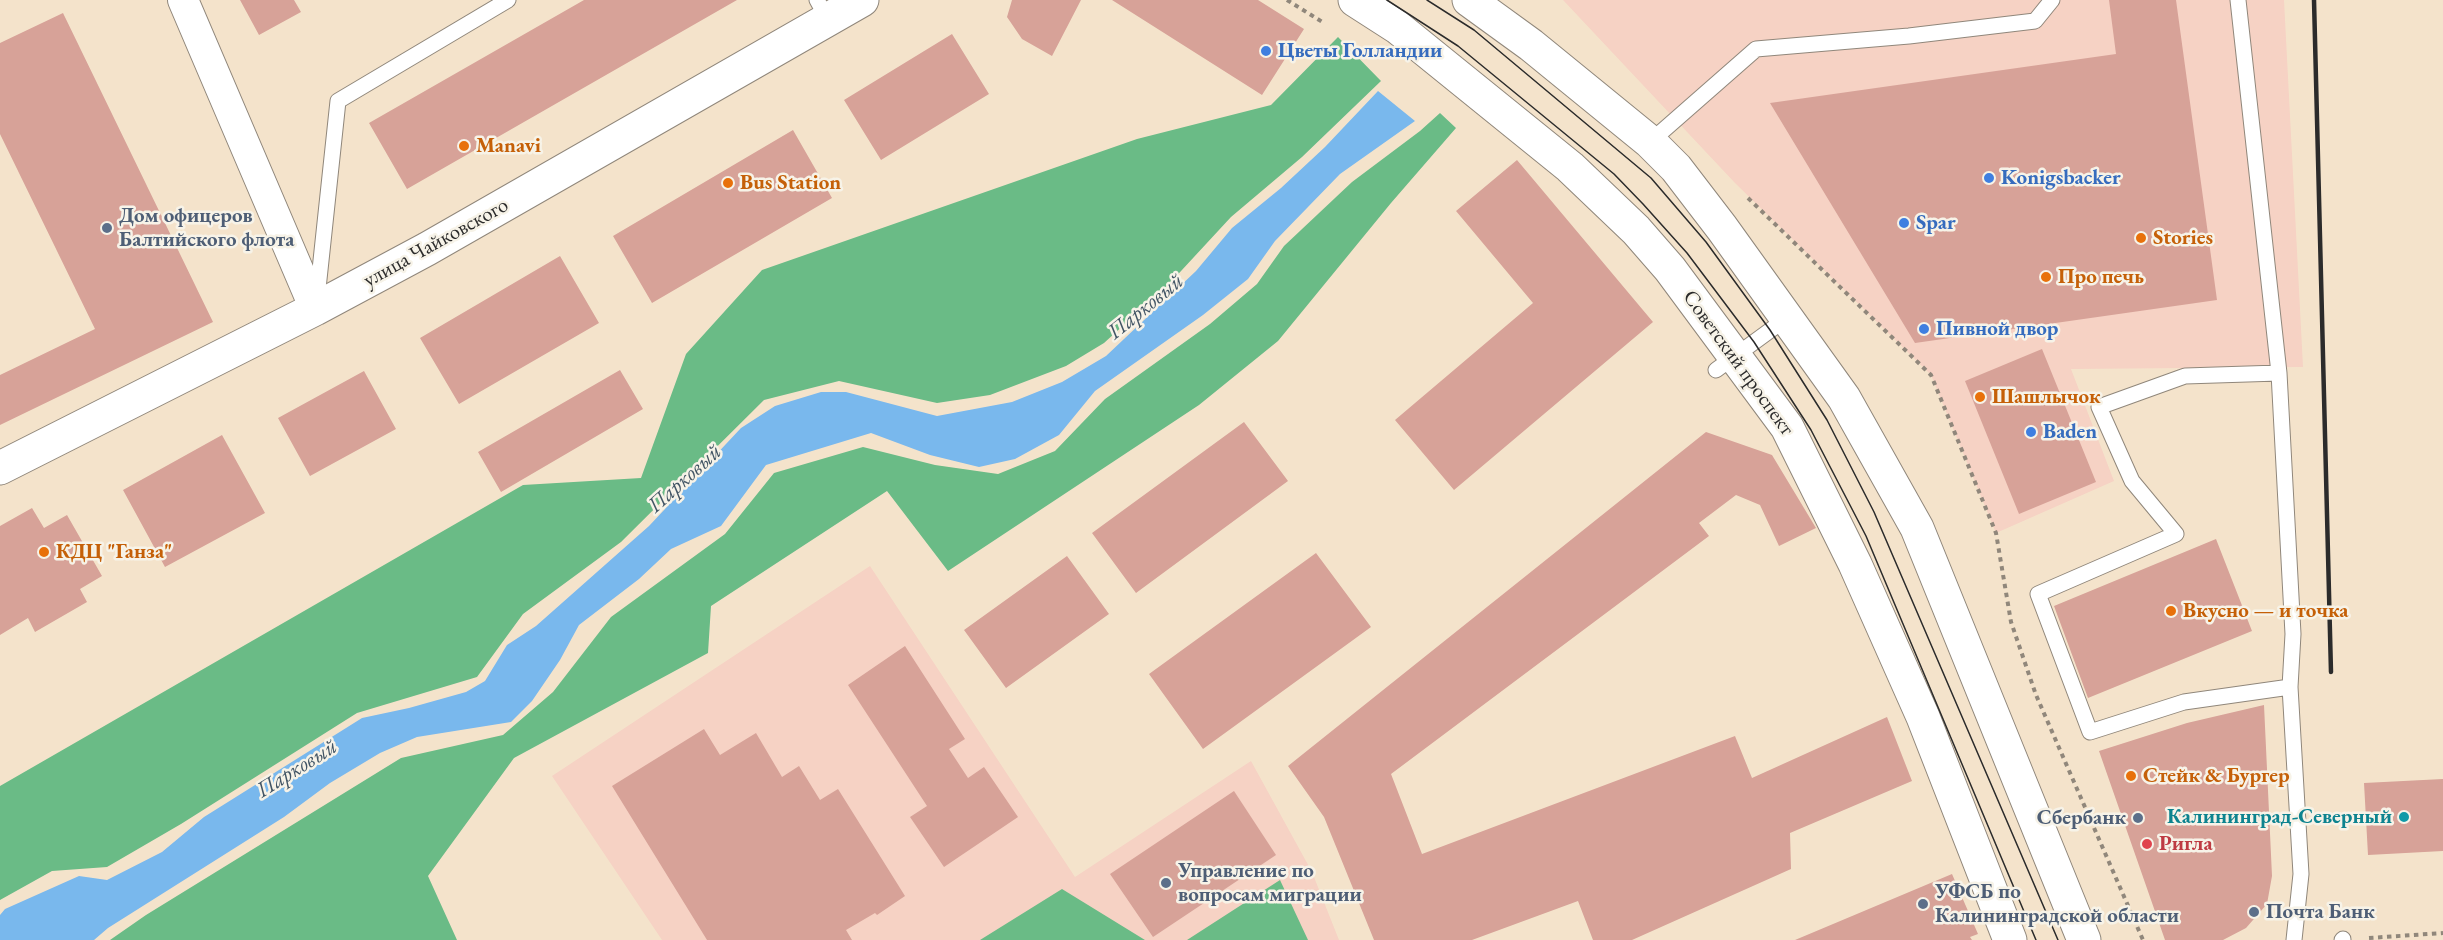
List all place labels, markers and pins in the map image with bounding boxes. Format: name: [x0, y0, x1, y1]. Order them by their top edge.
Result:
place label: Цветы Голландии: [1278, 38, 1442, 64]
marker: Цветы Голландии: [1259, 44, 1273, 58]
place label: Manavi: [476, 133, 541, 159]
marker: Manavi: [457, 139, 471, 153]
place label: Konigsbacker: [2001, 165, 2121, 191]
place label: Bus Station: [740, 170, 841, 196]
marker: Konigsbacker: [1982, 171, 1996, 185]
marker: Bus Station: [721, 176, 735, 190]
place label: Дом офицеров Балтийского флота: [119, 203, 294, 253]
place label: Spar: [1916, 210, 1956, 236]
marker: Spar: [1897, 216, 1911, 230]
marker: Дом офицеров Балтийского флота: [100, 221, 114, 235]
place label: Stories: [2153, 225, 2213, 251]
marker: Stories: [2134, 231, 2148, 245]
place label: Про печь: [2058, 264, 2144, 290]
marker: Про печь: [2039, 270, 2053, 284]
place label: Пивной двор: [1936, 316, 2058, 342]
marker: Пивной двор: [1917, 322, 1931, 336]
place label: Шашлычок: [1992, 384, 2101, 410]
marker: Шашлычок: [1973, 390, 1987, 404]
place label: Baden: [2043, 419, 2097, 445]
marker: Baden: [2024, 425, 2038, 439]
place label: КДЦ "Ганза": [56, 539, 172, 565]
marker: КДЦ "Ганза": [37, 545, 51, 559]
place label: Вкусно — и точка: [2183, 598, 2349, 624]
marker: Вкусно — и точка: [2164, 604, 2178, 618]
place label: Стейк & Бургер: [2143, 763, 2290, 789]
marker: Стейк & Бургер: [2124, 769, 2138, 783]
place label: Калининград-Северный: [2167, 804, 2392, 830]
place label: Сбербанк: [2037, 805, 2126, 831]
marker: Калининград-Северный: [2397, 810, 2411, 824]
marker: Сбербанк: [2131, 811, 2145, 825]
place label: Ригла: [2159, 831, 2213, 857]
marker: Ригла: [2140, 837, 2154, 851]
place label: Управление по вопросам миграции: [1178, 858, 1362, 908]
marker: Управление по вопросам миграции: [1159, 876, 1173, 890]
place label: УФСБ по Калининградской области: [1935, 879, 2179, 929]
marker: УФСБ по Калининградской области: [1916, 897, 1930, 911]
place label: Почта Банк: [2266, 899, 2375, 925]
marker: Почта Банк: [2247, 905, 2261, 919]

